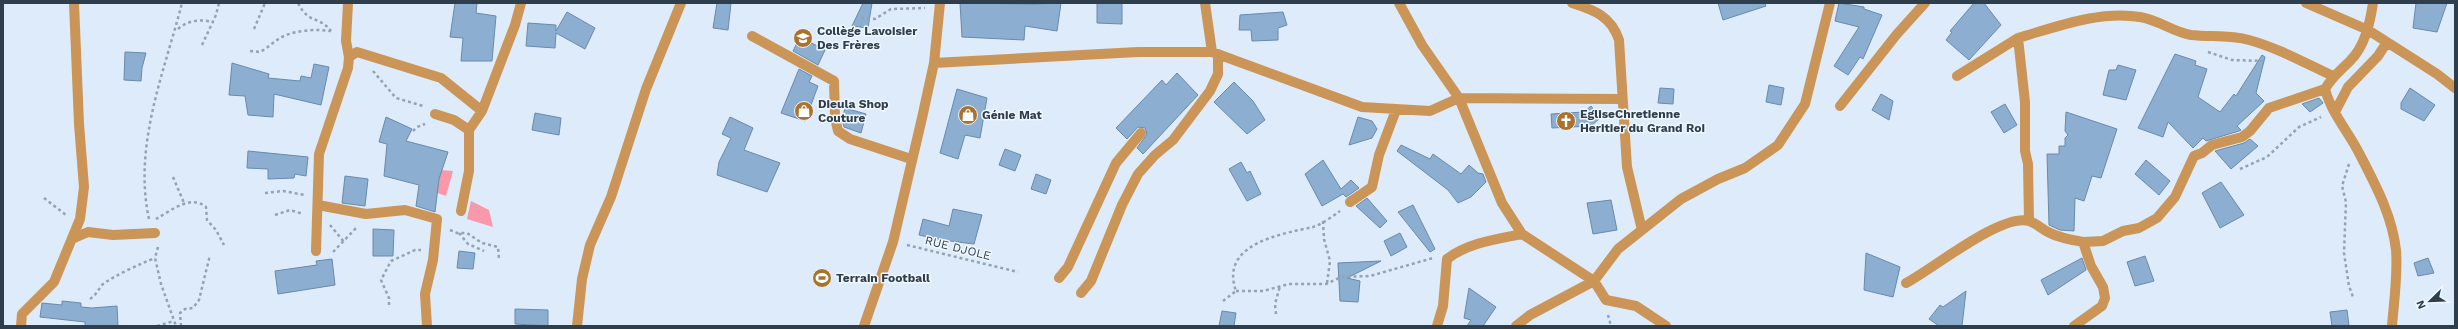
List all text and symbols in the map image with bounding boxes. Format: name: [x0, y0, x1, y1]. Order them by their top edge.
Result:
place label: Collège Lavoisier Des Frères: [817, 24, 918, 52]
school or university icon: Collège Lavoisier Des Frères: [792, 27, 814, 49]
place label: Dieula Shop Couture: [818, 97, 889, 125]
shop icon: Dieula Shop Couture: [793, 100, 815, 122]
shop icon: Génie Mat: [957, 104, 979, 126]
place label: EgliseChretienne Heritier du Grand Roi: [1580, 107, 1705, 135]
place label: Génie Mat: [982, 108, 1043, 122]
church icon: EgliseChretienne Heritier du Grand Roi: [1555, 110, 1577, 132]
street label: RUE DJOLE: [924, 233, 993, 263]
sports icon: Terrain Football: [811, 267, 833, 289]
place label: Terrain Football: [836, 271, 930, 285]
north arrow: [2410, 281, 2450, 321]
text: N: [2414, 298, 2429, 311]

